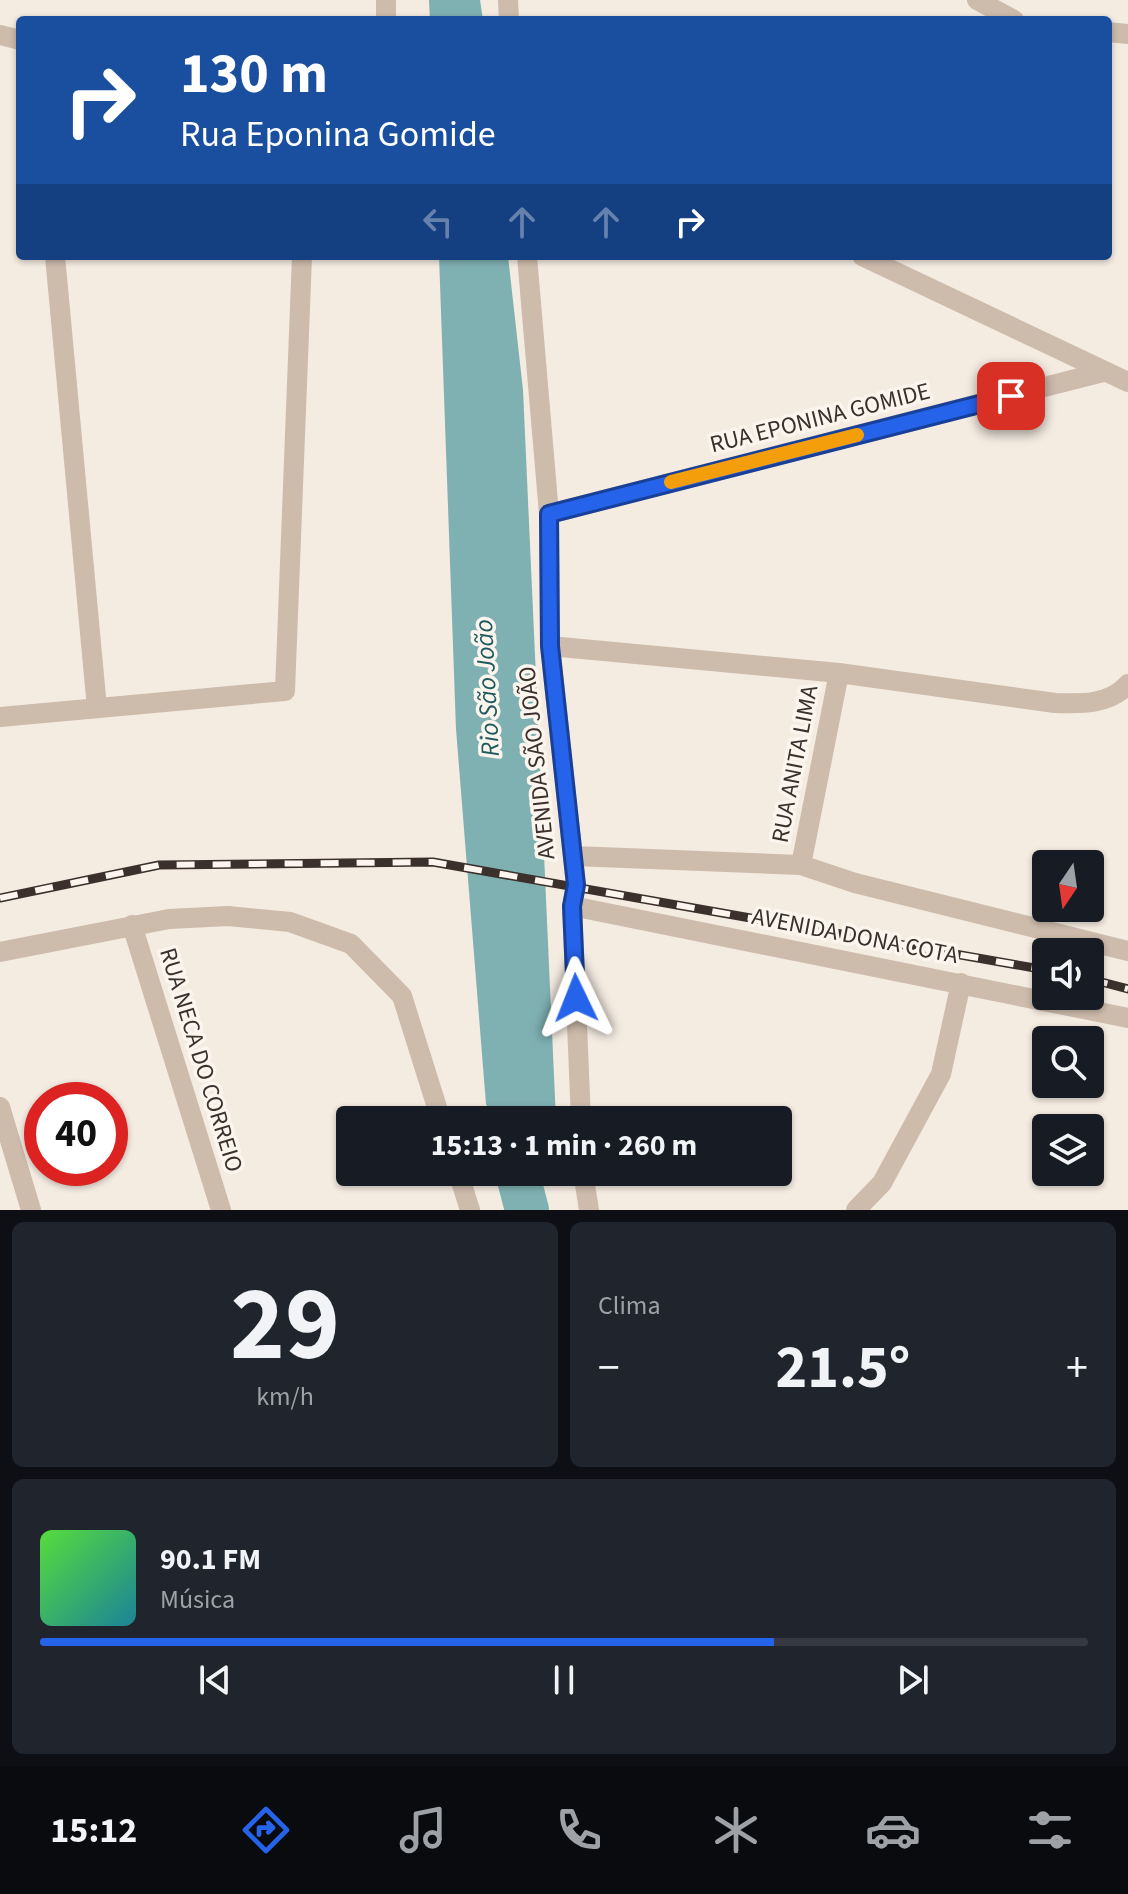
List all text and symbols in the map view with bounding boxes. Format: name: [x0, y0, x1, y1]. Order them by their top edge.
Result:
text: 130 m: [180, 35, 328, 114]
icon: right: [48, 48, 152, 152]
text: Rua Eponina Gomide: [180, 109, 496, 160]
icon: left: [416, 200, 460, 244]
icon: ahead: [500, 200, 544, 244]
icon: ahead: [584, 200, 628, 244]
icon: right: [668, 200, 712, 244]
pin: [977, 362, 1045, 430]
street label: RUA EPONINA GOMIDE: [706, 374, 934, 462]
icon: arrive: [989, 374, 1033, 418]
water label: Rio São João: [465, 618, 509, 758]
street label: AVENIDA SÃO JOÃO: [509, 665, 565, 861]
street label: RUA ANITA LIMA: [763, 682, 827, 846]
north arrow: [1032, 850, 1104, 922]
map controls: [1032, 850, 1104, 1186]
street label: AVENIDA DONA COTA: [749, 899, 961, 973]
button: sound: [1032, 938, 1104, 1010]
street label: RUA NECA DO CORREIO: [150, 943, 252, 1177]
position arrow: [534, 956, 618, 1040]
button: search: [1032, 1026, 1104, 1098]
speed limit sign: 40: [24, 1082, 128, 1186]
button: layers: [1032, 1114, 1104, 1186]
text: 15:13 · 1 min · 260 m: [431, 1124, 697, 1167]
text: 29: [230, 1252, 340, 1400]
text: Clima: [598, 1287, 661, 1324]
text: 21.5°: [776, 1326, 910, 1411]
text: −: [598, 1337, 620, 1400]
text: +: [1066, 1337, 1088, 1400]
text: km/h: [256, 1378, 314, 1415]
text: 90.1 FM: [160, 1538, 261, 1581]
text: Música: [160, 1581, 235, 1618]
icon: previous: [193, 1658, 237, 1702]
icon: pause: [542, 1658, 586, 1702]
icon: next: [891, 1658, 935, 1702]
icon: directions: [238, 1802, 294, 1858]
icon: music: [395, 1802, 451, 1858]
icon: phone: [551, 1802, 607, 1858]
icon: climate: [708, 1802, 764, 1858]
icon: car: [865, 1802, 921, 1858]
icon: filters: [1022, 1802, 1078, 1858]
text: 15:12: [50, 1805, 137, 1856]

